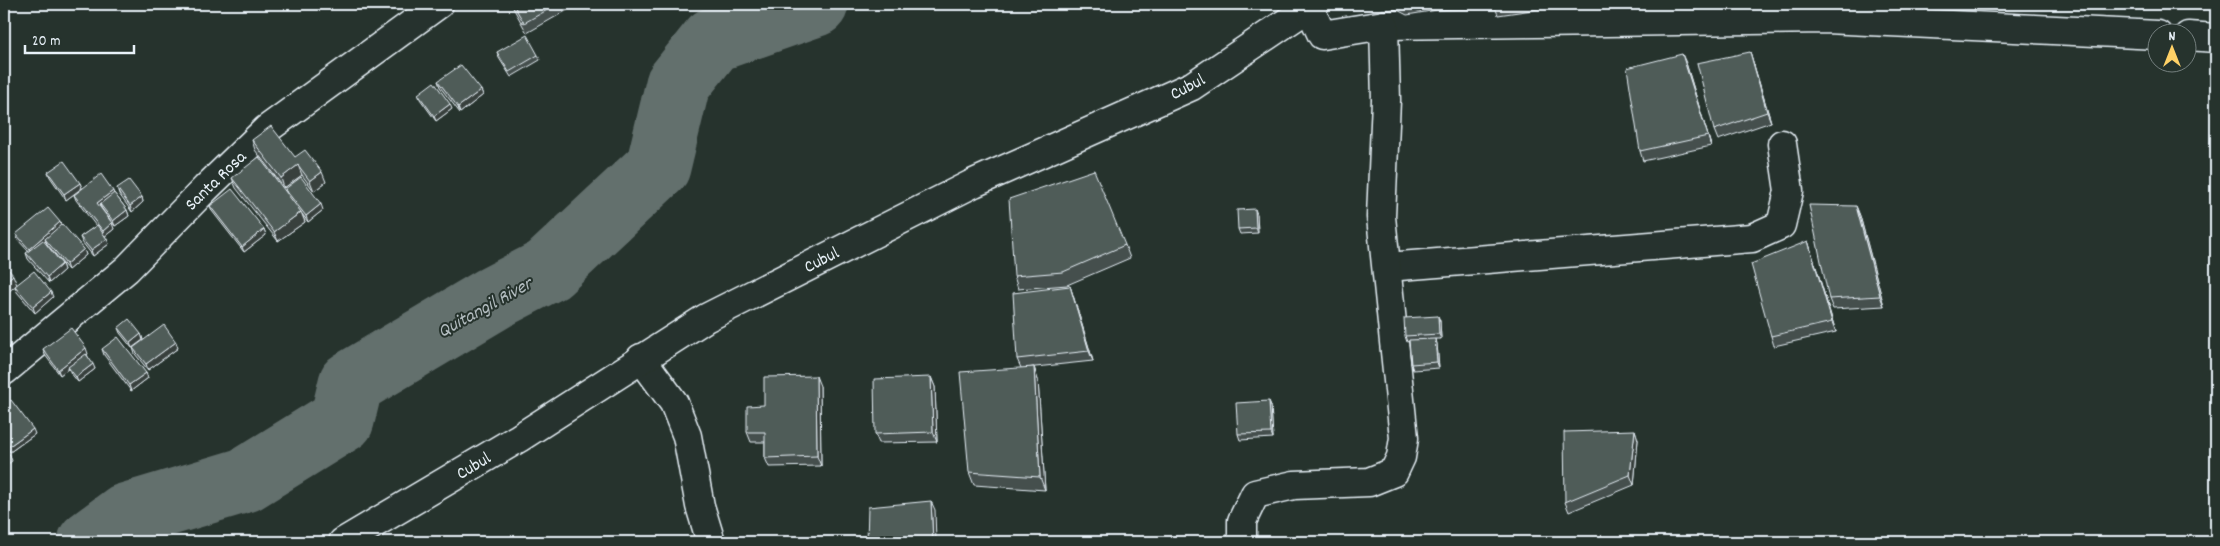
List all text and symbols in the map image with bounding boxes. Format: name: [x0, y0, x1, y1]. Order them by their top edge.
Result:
scale bar: [25, 22, 134, 54]
north arrow: [2148, 22, 2198, 72]
text: N: [2169, 27, 2176, 47]
text: 20 m: [32, 31, 60, 53]
street label: Cubul: [1166, 68, 1211, 108]
street label: Santa Rosa: [180, 146, 253, 217]
street label: Cubul: [800, 241, 845, 281]
water label: Quitangil River: [434, 271, 540, 346]
street label: Cubul: [452, 447, 497, 487]

